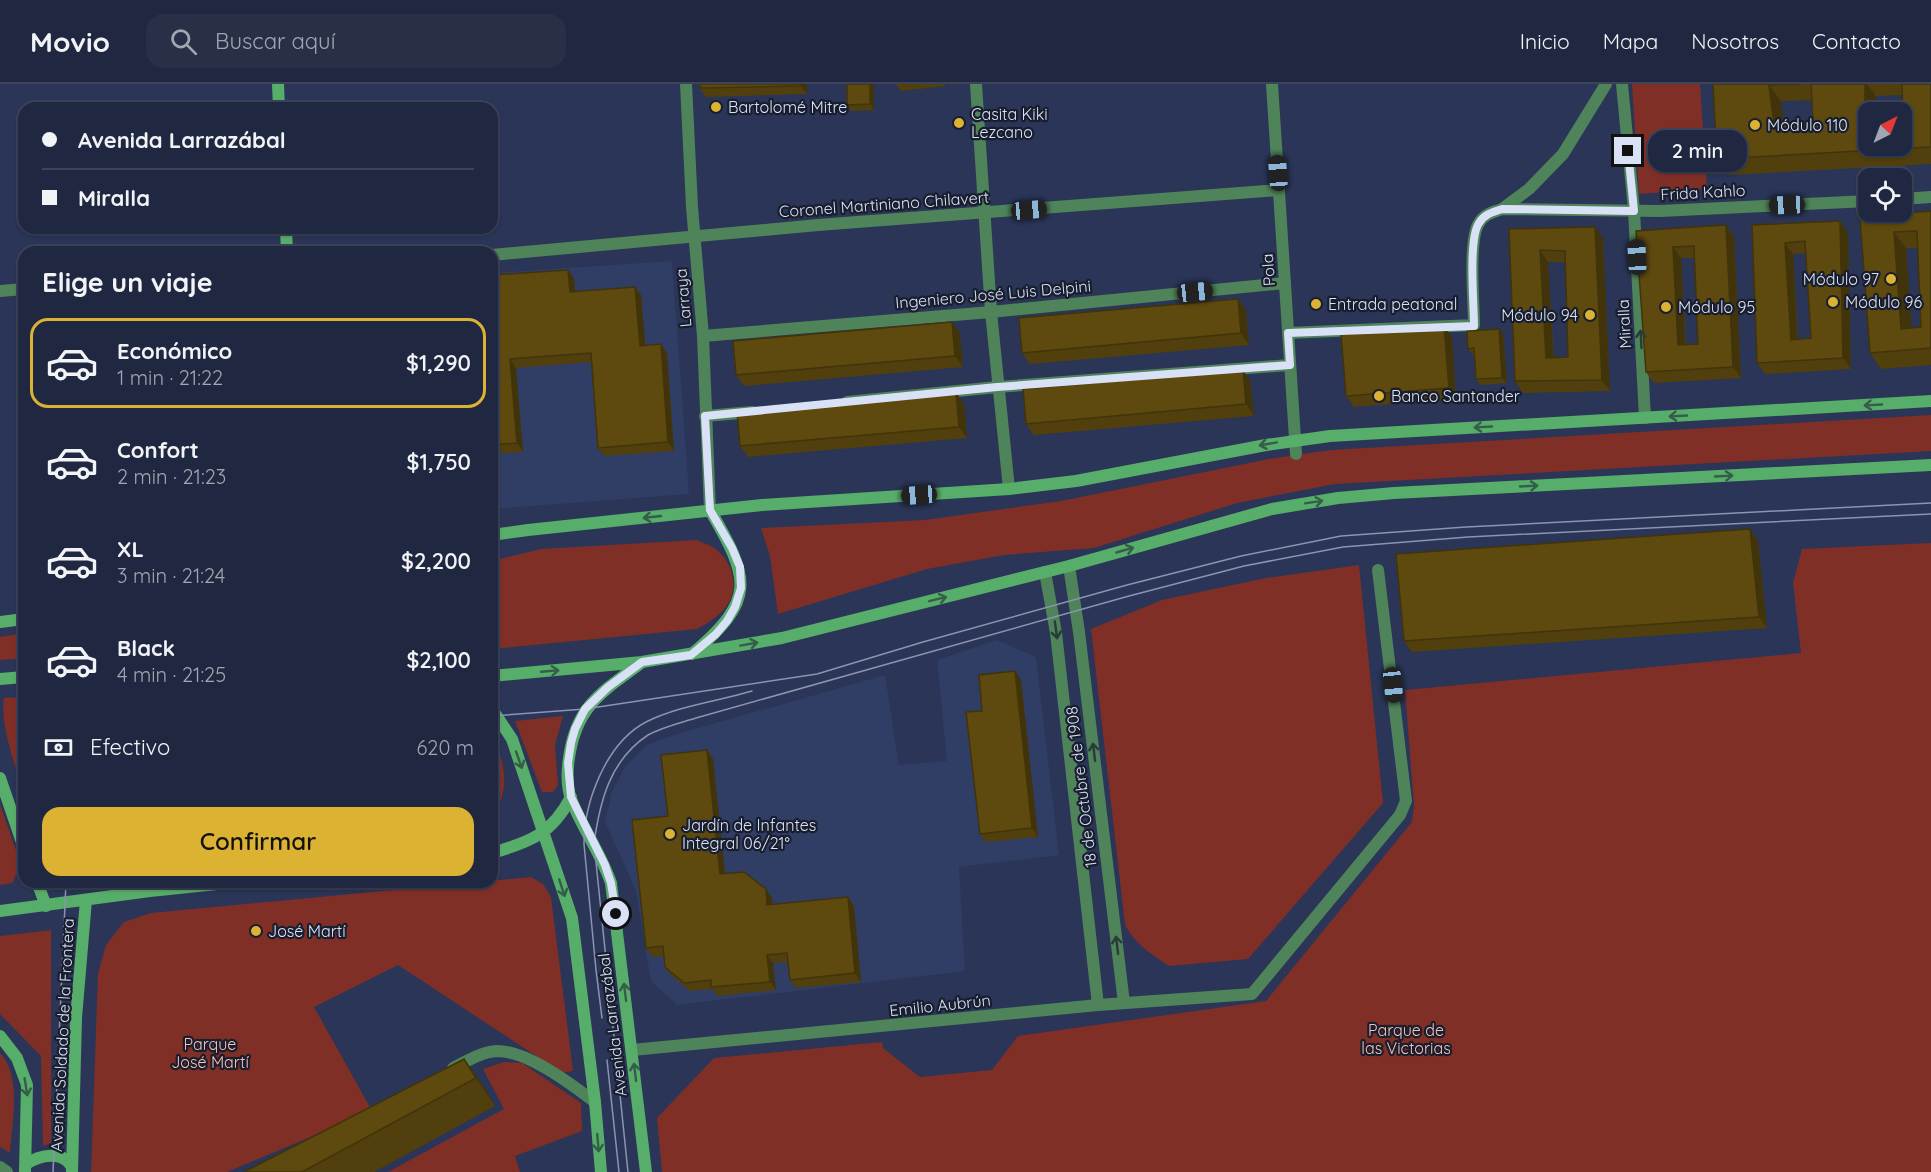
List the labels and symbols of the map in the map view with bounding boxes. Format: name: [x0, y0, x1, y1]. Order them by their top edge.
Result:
place label: Bartolomé Mitre: [728, 97, 847, 117]
marker: Bartolomé Mitre: [709, 100, 723, 114]
north arrow: [1858, 102, 1912, 156]
place label: Casita Kiki Lezcano: [971, 104, 1048, 142]
place label: Módulo 110: [1767, 115, 1848, 135]
marker: Casita Kiki Lezcano: [952, 116, 966, 130]
marker: Módulo 110: [1748, 118, 1762, 132]
callout: 2 min: [1649, 130, 1748, 172]
route end: [1614, 137, 1641, 164]
car: [1268, 154, 1288, 192]
street label: Frida Kahlo: [1660, 180, 1746, 204]
street label: Coronel Martiniano Chilavert: [778, 187, 990, 221]
car: [1769, 195, 1805, 215]
car: [1010, 199, 1048, 221]
car: [1627, 239, 1647, 275]
street label: Pola: [1257, 253, 1279, 287]
street label: Larraya: [670, 268, 696, 328]
place label: Módulo 97: [1803, 269, 1879, 289]
marker: Módulo 97: [1884, 272, 1898, 286]
street label: Ingeniero José Luis Delpini: [894, 275, 1092, 313]
car: [1176, 281, 1214, 303]
place label: Módulo 96: [1845, 292, 1922, 312]
place label: Entrada peatonal: [1328, 294, 1457, 314]
marker: Módulo 96: [1826, 295, 1840, 309]
marker: Entrada peatonal: [1309, 297, 1323, 311]
place label: Módulo 95: [1678, 297, 1755, 317]
street label: Miralla: [1613, 299, 1635, 349]
marker: Módulo 95: [1659, 300, 1673, 314]
place label: Módulo 94: [1501, 305, 1578, 325]
marker: Módulo 94: [1583, 308, 1597, 322]
one-way arrow: [1636, 330, 1647, 350]
place label: Banco Santander: [1391, 386, 1520, 406]
marker: Banco Santander: [1372, 389, 1386, 403]
one-way arrow: [1863, 399, 1883, 410]
one-way arrow: [1668, 411, 1688, 422]
one-way arrow: [1474, 422, 1494, 433]
one-way arrow: [1259, 439, 1278, 450]
one-way arrow: [1713, 471, 1733, 482]
one-way arrow: [1519, 481, 1539, 492]
car: [900, 485, 938, 505]
one-way arrow: [1303, 496, 1323, 507]
one-way arrow: [643, 512, 662, 523]
one-way arrow: [1115, 544, 1134, 555]
one-way arrow: [929, 592, 948, 604]
one-way arrow: [1050, 619, 1061, 639]
one-way arrow: [738, 638, 758, 649]
one-way arrow: [540, 665, 560, 676]
car: [1382, 666, 1404, 704]
street label: 18 de Octubre de 1908: [1061, 705, 1101, 869]
one-way arrow: [1088, 742, 1099, 762]
one-way arrow: [515, 750, 526, 769]
place label: Jardín de Infantes Integral 06/21°: [682, 815, 816, 853]
marker: Jardín de Infantes Integral 06/21°: [663, 827, 677, 841]
one-way arrow: [558, 878, 569, 897]
route start: [602, 900, 629, 927]
street label: Avenida Soldado de la Frontera: [46, 918, 78, 1152]
place label: José Martí: [268, 921, 346, 941]
marker: José Martí: [249, 924, 263, 938]
one-way arrow: [1111, 936, 1122, 956]
street label: Avenida Larrazábal: [593, 952, 631, 1098]
one-way arrow: [619, 982, 630, 1002]
street label: Emilio Aubrún: [888, 990, 992, 1020]
park label: Parque de las Victorias: [1361, 1020, 1451, 1058]
park label: Parque José Martí: [171, 1034, 249, 1072]
one-way arrow: [629, 1063, 640, 1083]
one-way arrow: [21, 1076, 32, 1096]
one-way arrow: [593, 1133, 604, 1153]

